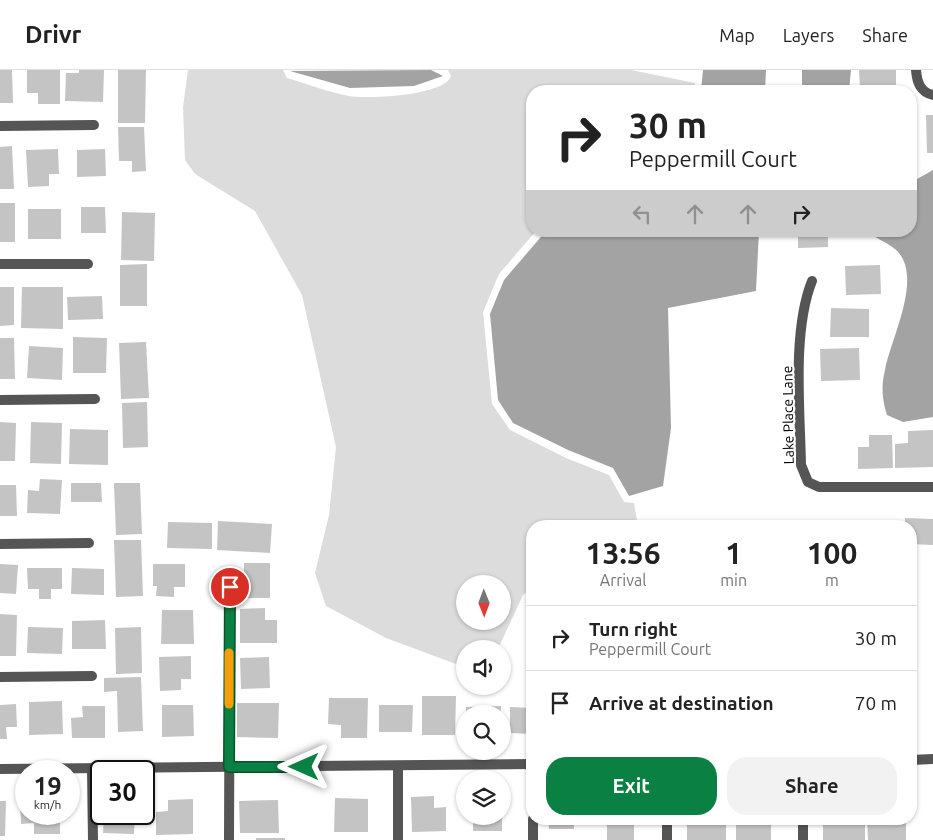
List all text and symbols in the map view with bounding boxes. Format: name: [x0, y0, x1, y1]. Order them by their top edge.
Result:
text: Drivr: [25, 21, 81, 48]
text: Map: [719, 25, 755, 45]
text: Layers: [783, 25, 834, 45]
text: Share: [862, 25, 908, 45]
icon: right: [546, 105, 611, 170]
text: 30 m: [629, 105, 707, 145]
text: Peppermill Court: [629, 146, 797, 171]
icon: left: [628, 200, 656, 228]
icon: ahead: [681, 200, 709, 228]
icon: ahead: [734, 200, 762, 228]
icon: right: [787, 200, 815, 228]
street label: Lake Place Lane: [779, 365, 797, 465]
text: 13:56: [586, 536, 661, 570]
text: 1: [725, 536, 742, 570]
text: 100: [807, 536, 857, 570]
pin: [209, 566, 251, 608]
text: Arrival: [600, 571, 646, 589]
text: min: [720, 571, 747, 589]
text: m: [825, 571, 839, 589]
icon: arrive: [216, 573, 244, 601]
north arrow: [456, 575, 511, 630]
map controls: [456, 575, 511, 825]
text: Turn right: [589, 618, 677, 640]
icon: right: [546, 624, 574, 652]
text: 30 m: [855, 627, 897, 649]
button: sound: [456, 640, 511, 695]
text: Peppermill Court: [589, 640, 711, 658]
icon: arrive: [546, 689, 574, 717]
text: Arrive at destination: [589, 692, 774, 714]
text: 70 m: [855, 692, 897, 714]
button: search: [456, 705, 511, 760]
position arrow: [277, 740, 329, 792]
button: Exit: [546, 757, 717, 815]
button: Share: [727, 757, 897, 815]
speed limit sign: 30: [90, 760, 155, 825]
button: layers: [456, 770, 511, 825]
text: 19: [33, 772, 62, 800]
text: km/h: [34, 798, 61, 811]

